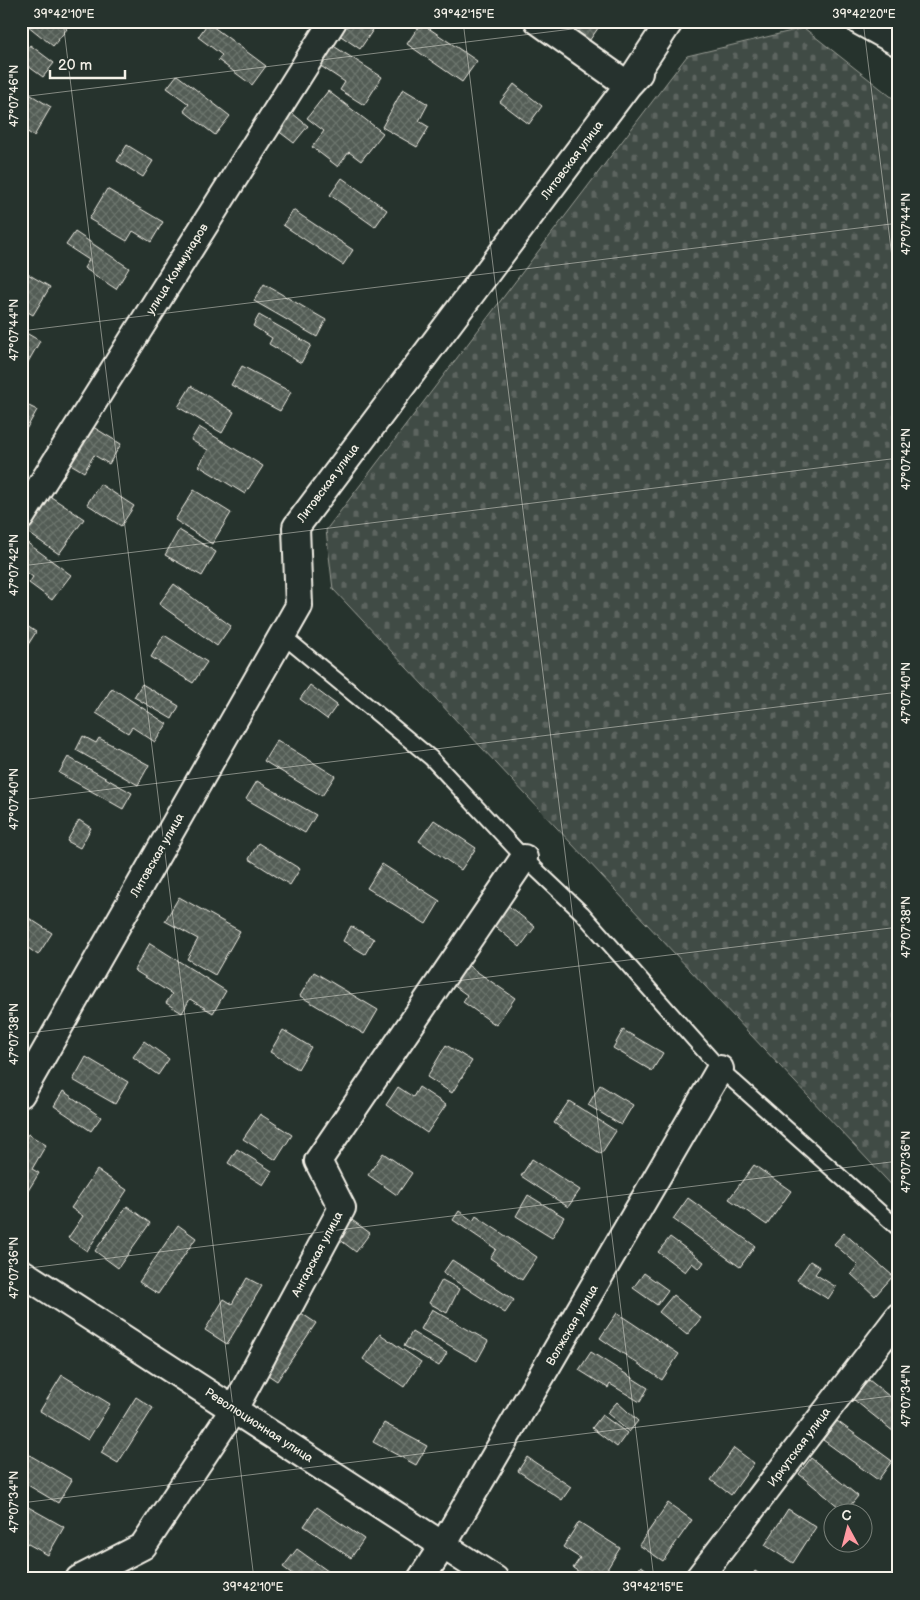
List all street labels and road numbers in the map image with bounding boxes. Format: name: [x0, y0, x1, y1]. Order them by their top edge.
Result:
street label: Литовская улица: [537, 118, 607, 203]
street label: улица Коммунаров: [143, 220, 212, 318]
street label: Литовская улица: [293, 441, 363, 526]
street label: Литовская улица: [127, 811, 188, 901]
street label: Ангарская улица: [288, 1209, 346, 1300]
street label: Волжская улица: [543, 1282, 602, 1368]
street label: Революционная улица: [202, 1385, 316, 1466]
street label: Иркутская улица: [765, 1405, 834, 1490]

